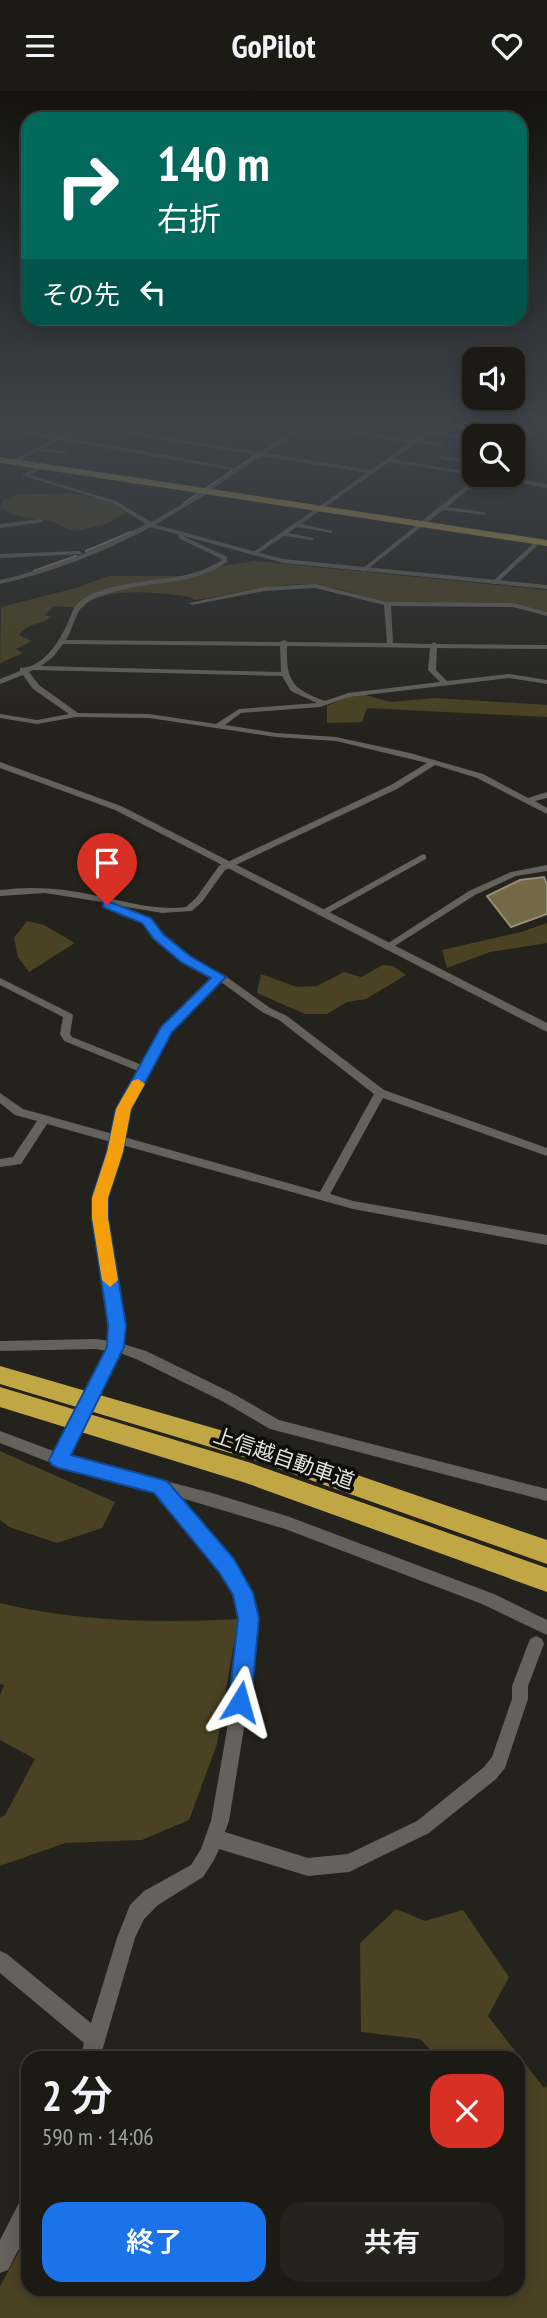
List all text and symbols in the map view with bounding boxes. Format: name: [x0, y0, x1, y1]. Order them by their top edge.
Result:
text: GoPilot: [231, 25, 316, 67]
icon: menu: [21, 27, 59, 65]
icon: heart: [488, 27, 526, 65]
text: 140 m: [157, 131, 270, 195]
icon: right: [42, 140, 133, 231]
text: 右折: [157, 197, 221, 239]
icon: left: [134, 273, 172, 311]
text: その先: [42, 278, 120, 311]
map controls: [462, 347, 525, 487]
button: sound: [462, 347, 525, 410]
button: search: [462, 424, 525, 487]
pin: [77, 833, 137, 905]
icon: arrive: [88, 844, 126, 882]
street label: 上信越自動車道: [210, 1421, 358, 1495]
position arrow: [203, 1665, 277, 1739]
text: 2 分: [42, 2068, 113, 2123]
button: close: [430, 2074, 504, 2148]
text: 590 m · 14:06: [42, 2122, 154, 2151]
button: 終了: [42, 2202, 266, 2282]
button: 共有: [280, 2202, 504, 2282]

